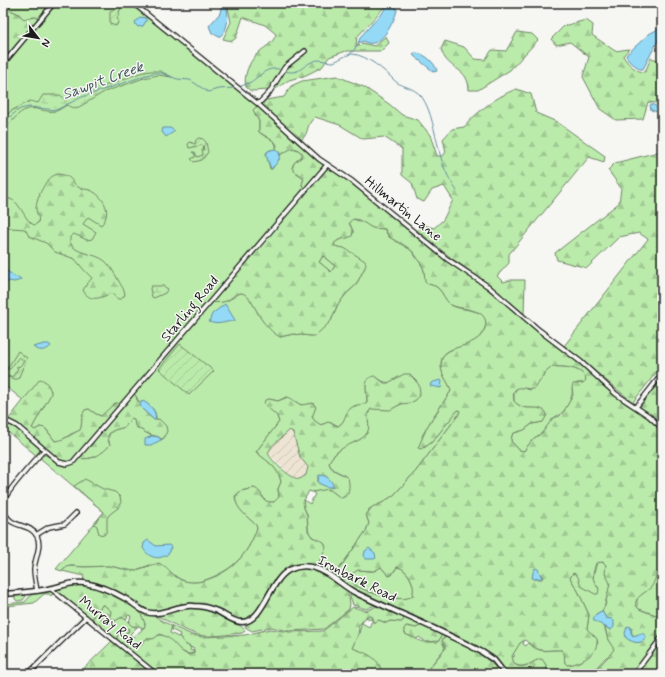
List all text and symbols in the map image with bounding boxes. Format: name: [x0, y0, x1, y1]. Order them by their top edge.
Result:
north arrow: [18, 18, 58, 58]
text: N: [38, 36, 54, 49]
water label: Sawpit Creek: [60, 57, 148, 105]
street label: Hillmartin Lane: [361, 172, 445, 246]
street label: Starling Road: [157, 272, 224, 347]
street label: Ironbark Road: [314, 551, 400, 607]
street label: Murray Road: [75, 592, 145, 654]

